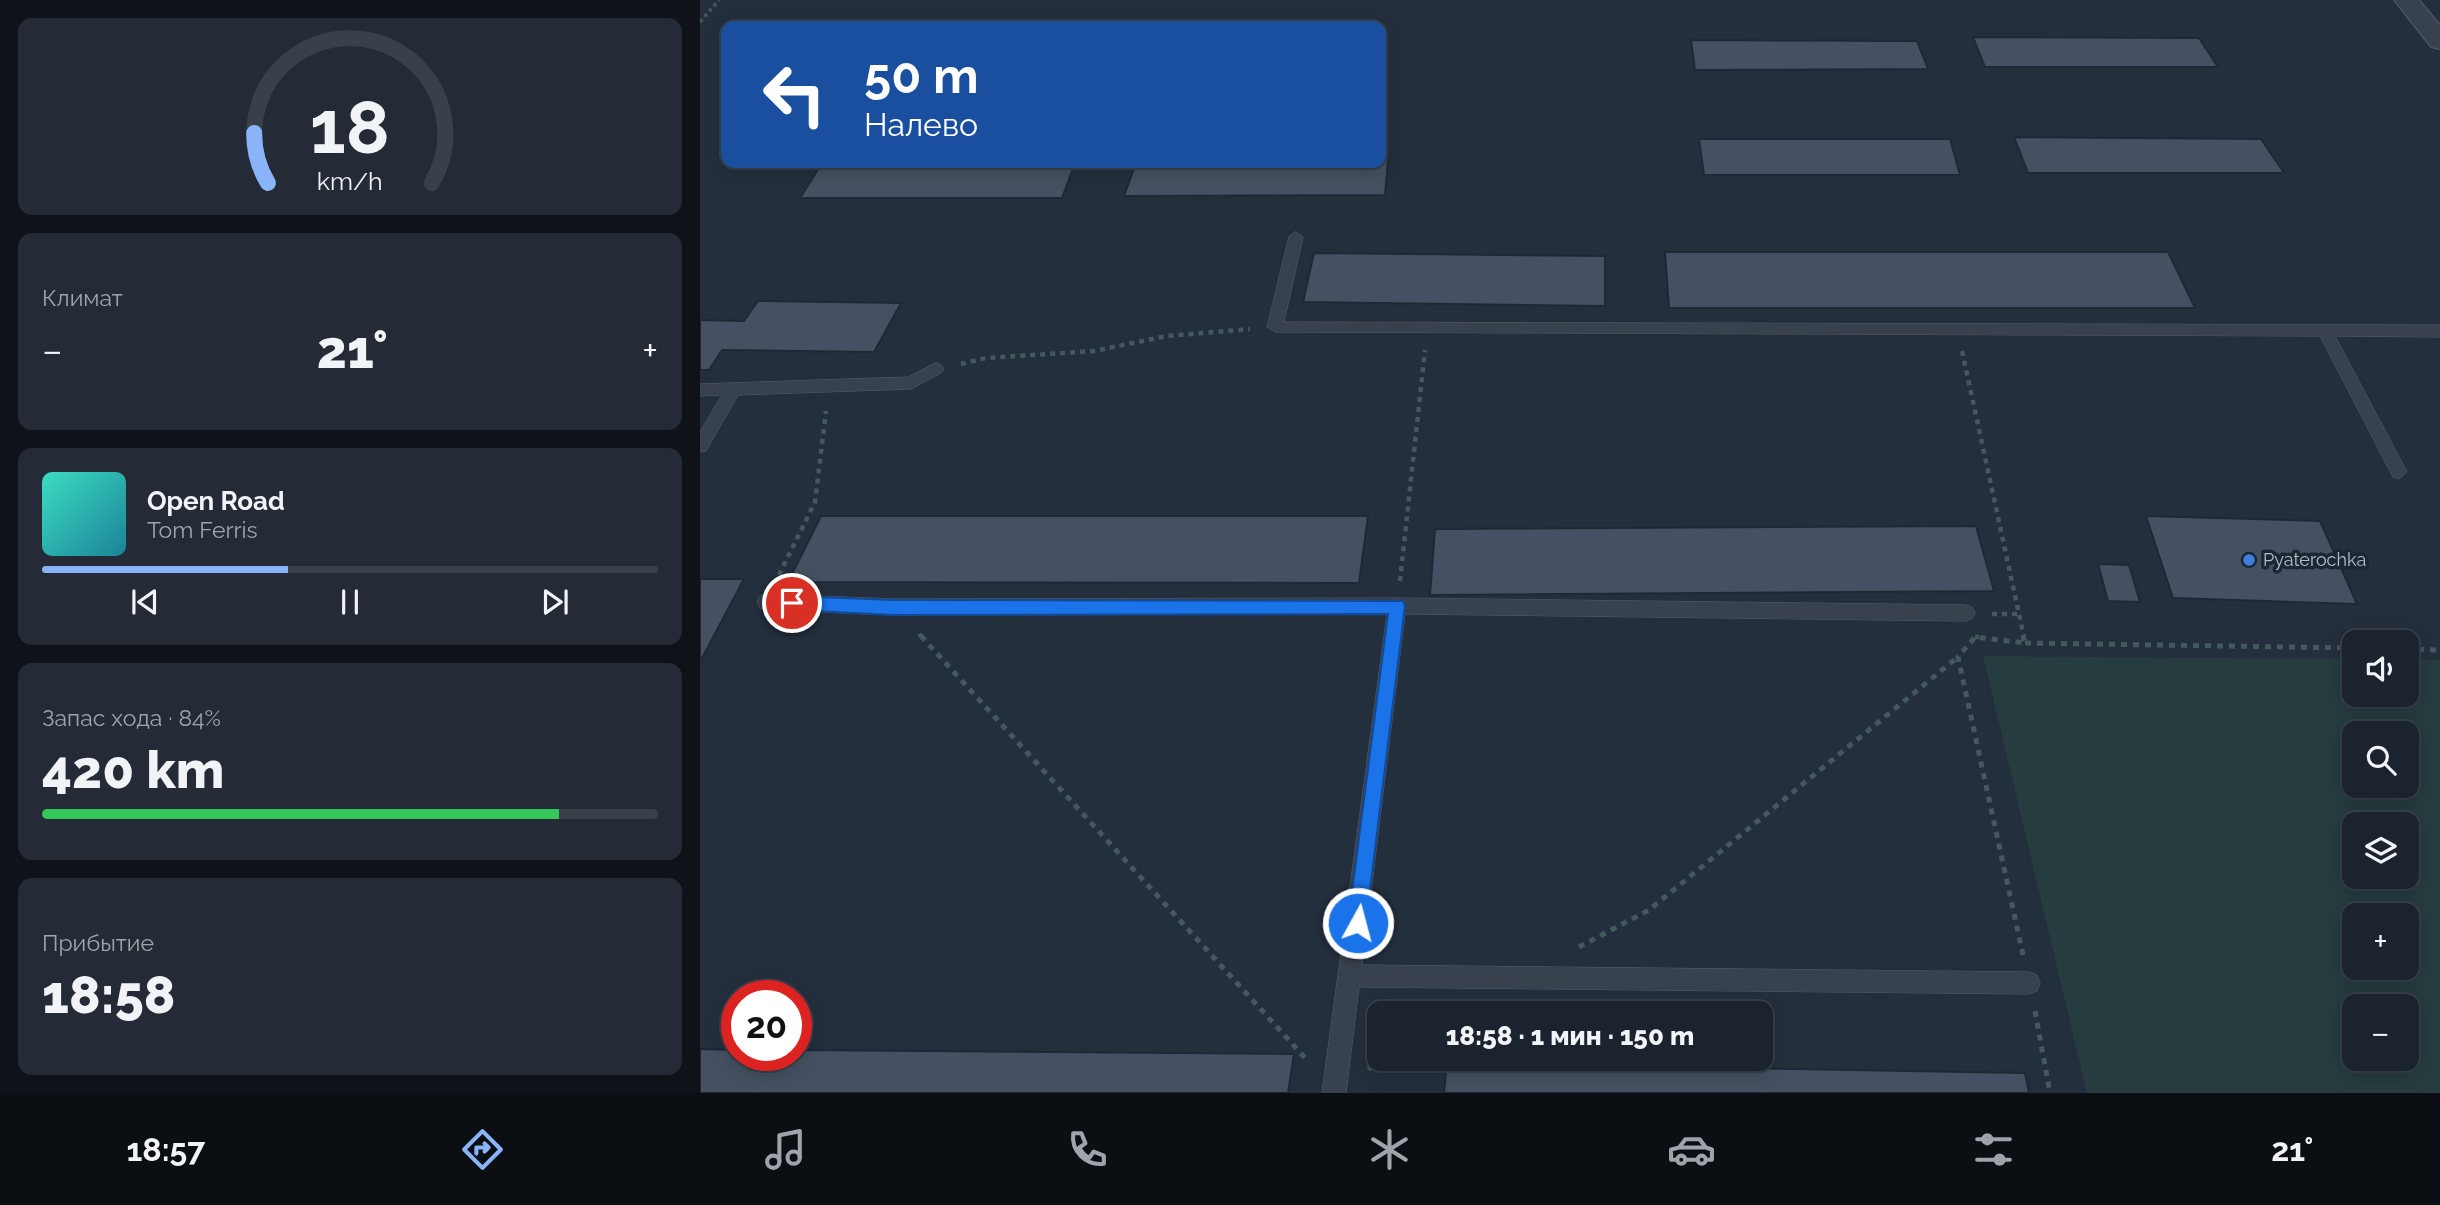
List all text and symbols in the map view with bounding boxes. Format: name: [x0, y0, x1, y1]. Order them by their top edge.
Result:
text: 50 m: [864, 47, 979, 104]
icon: left: [749, 49, 840, 140]
text: 18: [310, 85, 390, 170]
text: Налево: [864, 106, 978, 143]
text: km/h: [317, 165, 383, 195]
text: Климат: [42, 284, 123, 311]
text: 21°: [317, 319, 388, 380]
text: −: [42, 328, 62, 373]
text: +: [642, 328, 658, 373]
text: Open Road: [147, 486, 285, 516]
text: Tom Ferris: [147, 516, 258, 543]
place label: Pyaterochka: [2263, 549, 2366, 570]
marker: Pyaterochka: [2241, 552, 2257, 568]
pin: [762, 573, 822, 633]
icon: previous: [126, 583, 164, 621]
icon: pause: [331, 583, 369, 621]
icon: next: [536, 583, 574, 621]
icon: arrive: [773, 584, 811, 622]
map controls: [2342, 630, 2419, 1071]
button: sound: [2342, 630, 2419, 707]
text: Запас хода · 84%: [42, 704, 221, 731]
button: search: [2342, 721, 2419, 798]
text: 420 km: [42, 739, 224, 800]
button: layers: [2342, 812, 2419, 889]
position arrow: [1321, 886, 1395, 960]
button: +: [2342, 903, 2419, 980]
text: Прибытие: [42, 929, 154, 956]
text: 18:58: [42, 964, 175, 1025]
speed limit sign: 20: [721, 980, 812, 1071]
button: −: [2342, 994, 2419, 1071]
text: 18:58 · 1 мин · 150 m: [1446, 1021, 1694, 1051]
icon: directions: [458, 1125, 507, 1174]
icon: music: [761, 1125, 810, 1174]
icon: phone: [1063, 1125, 1112, 1174]
icon: climate: [1365, 1125, 1414, 1174]
icon: car: [1667, 1125, 1716, 1174]
icon: filters: [1969, 1125, 2018, 1174]
text: 18:57: [127, 1131, 205, 1168]
text: 21°: [2271, 1131, 2313, 1168]

